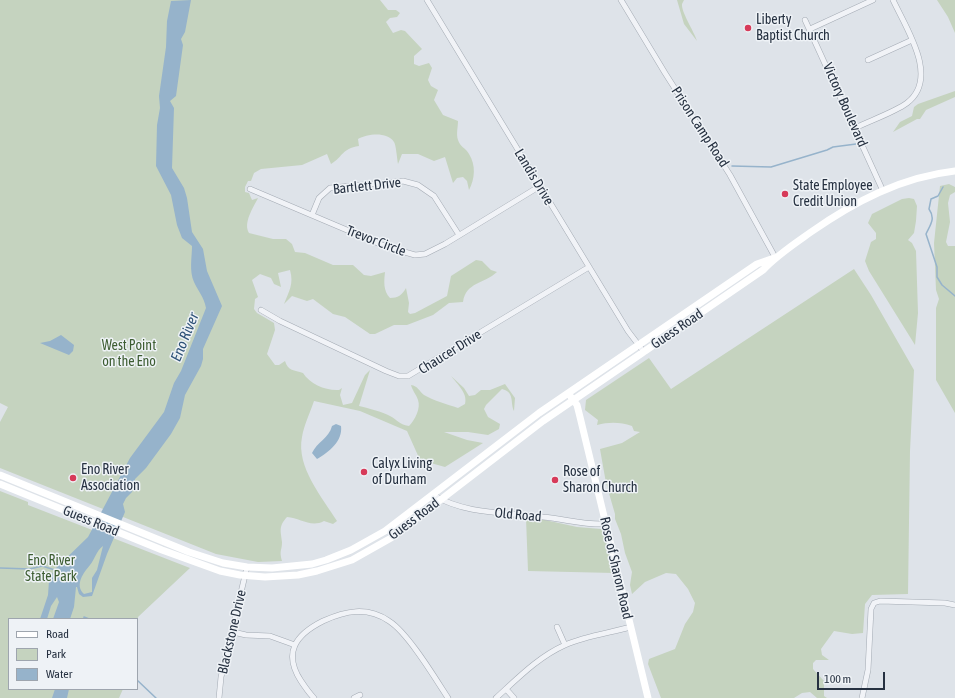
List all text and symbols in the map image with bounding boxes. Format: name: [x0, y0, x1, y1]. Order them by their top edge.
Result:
place label: Liberty Baptist Church: [756, 12, 830, 44]
marker: Liberty Baptist Church: [743, 23, 753, 33]
street label: Victory Boulevard: [819, 60, 871, 150]
street label: Prison Camp Road: [668, 84, 732, 170]
street label: Landis Drive: [511, 146, 557, 208]
street label: Bartlett Drive: [332, 174, 402, 198]
place label: State Employee Credit Union: [793, 178, 873, 210]
marker: State Employee Credit Union: [780, 189, 790, 199]
street label: Trevor Circle: [344, 222, 408, 260]
street label: Guess Road: [648, 306, 706, 352]
water label: Eno River: [167, 310, 203, 364]
street label: Chaucer Drive: [415, 326, 485, 378]
park label: West Point on the Eno: [102, 338, 156, 370]
place label: Calyx Living of Durham: [372, 456, 432, 488]
place label: Eno River Association: [81, 462, 140, 494]
place label: Rose of Sharon Church: [563, 464, 638, 496]
marker: Calyx Living of Durham: [359, 467, 369, 477]
marker: Eno River Association: [68, 473, 78, 483]
marker: Rose of Sharon Church: [550, 475, 560, 485]
street label: Guess Road: [385, 495, 443, 543]
street label: Guess Road: [60, 502, 122, 540]
street label: Old Road: [494, 505, 542, 525]
street label: Rose of Sharon Road: [596, 515, 636, 621]
park label: Eno River State Park: [25, 553, 77, 586]
street label: Blackstone Drive: [214, 588, 250, 676]
legend: [8, 618, 138, 690]
text: Road: [46, 627, 69, 641]
text: Park: [46, 647, 66, 661]
scale bar: [819, 664, 887, 690]
text: Water: [46, 667, 72, 681]
text: 100 m: [824, 672, 851, 686]

